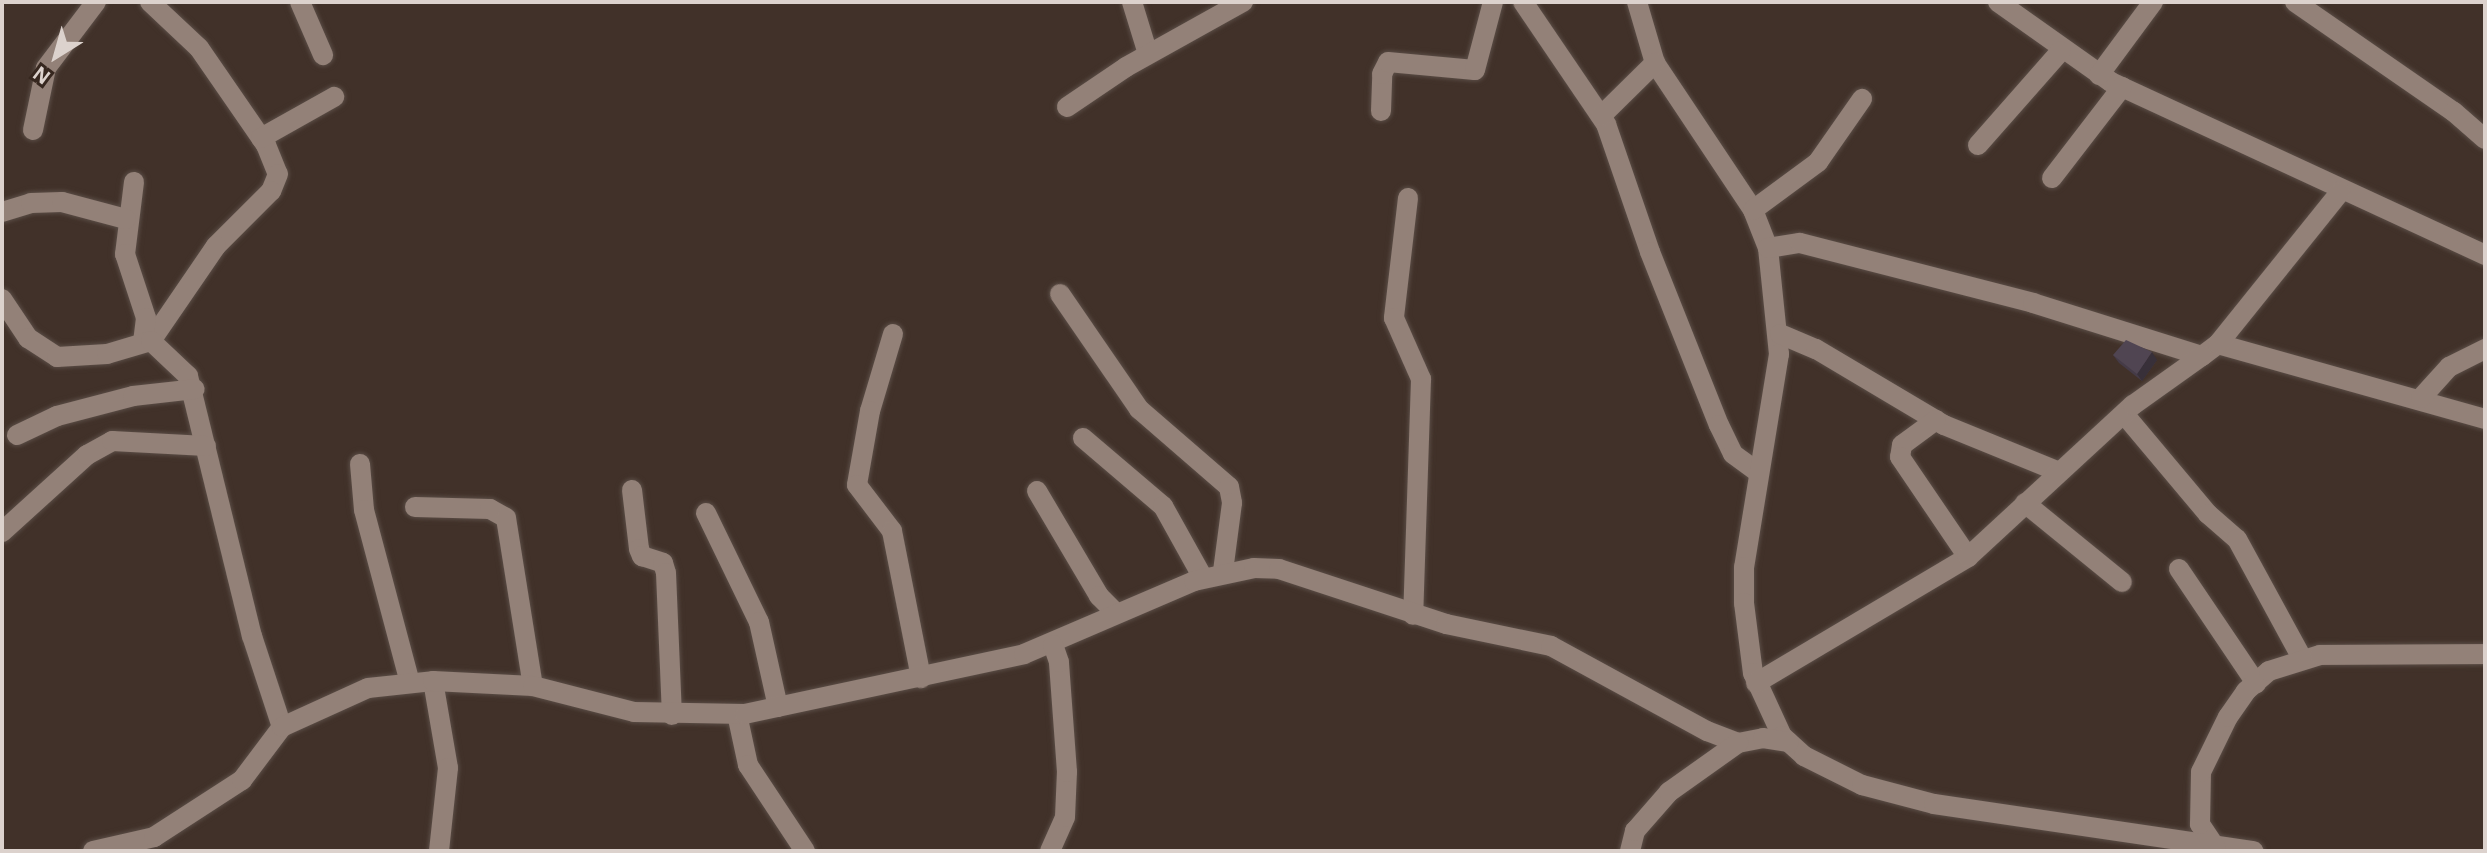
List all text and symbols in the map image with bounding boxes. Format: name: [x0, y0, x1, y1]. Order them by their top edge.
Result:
north arrow: [16, 16, 96, 96]
text: N: [29, 62, 54, 89]

